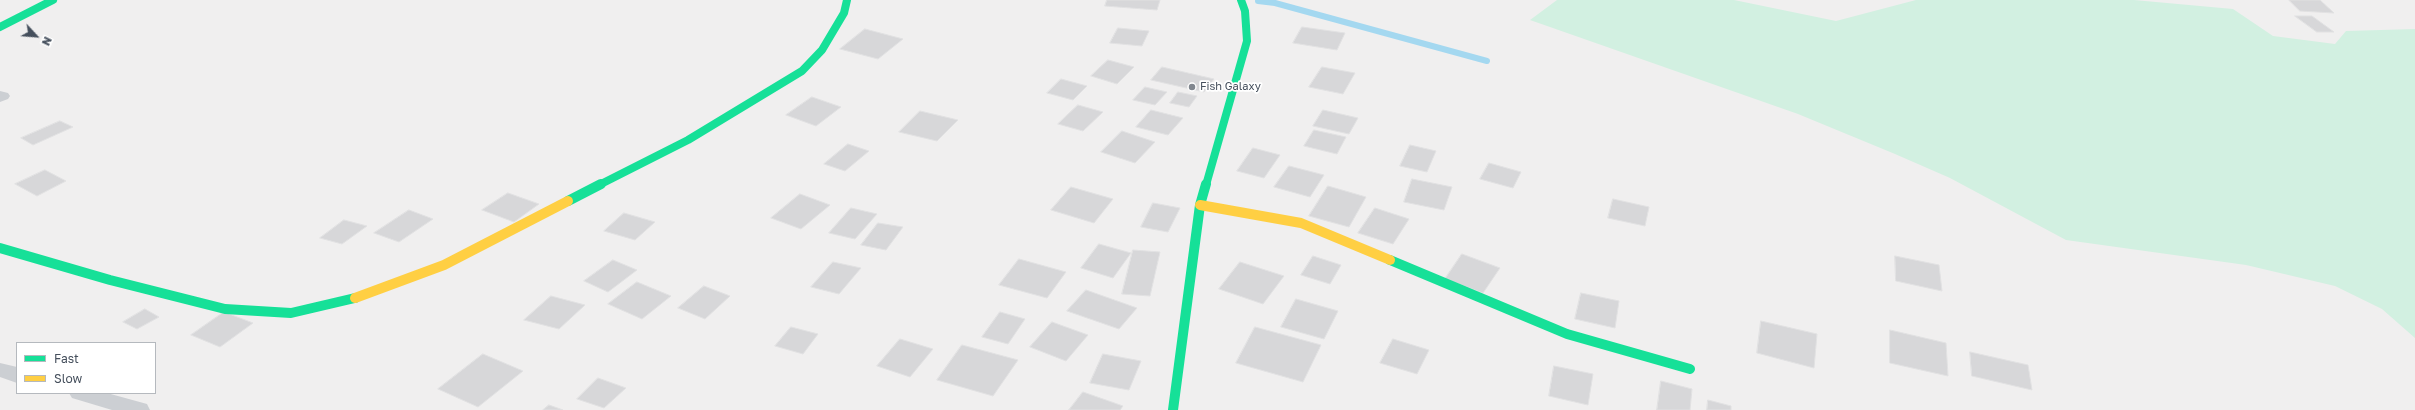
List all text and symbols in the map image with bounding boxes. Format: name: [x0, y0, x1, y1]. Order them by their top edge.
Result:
north arrow: [16, 16, 56, 56]
text: N: [40, 35, 55, 48]
place label: Fish Galaxy: [1200, 80, 1261, 94]
marker: Fish Galaxy: [1187, 82, 1197, 92]
legend: [16, 342, 156, 394]
text: Fast: [54, 351, 79, 366]
text: Slow: [54, 371, 82, 386]

